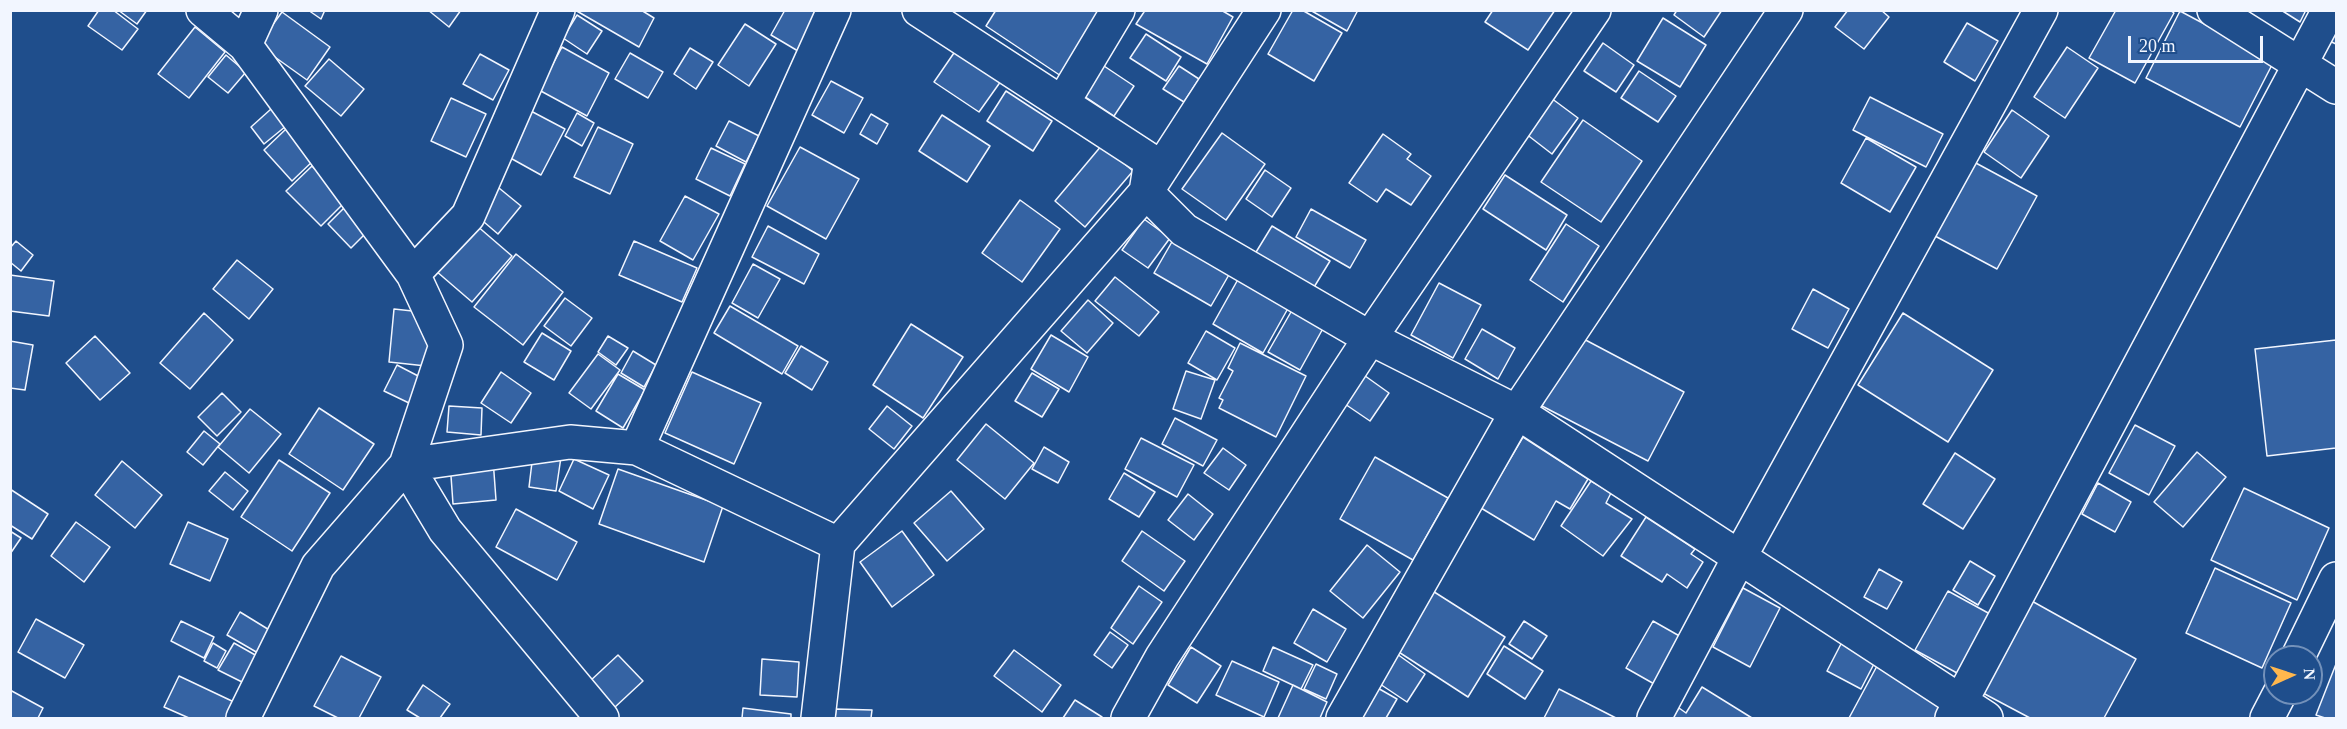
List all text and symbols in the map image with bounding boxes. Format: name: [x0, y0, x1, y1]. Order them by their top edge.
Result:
scale bar: [2131, 24, 2266, 62]
text: 20 m: [2139, 36, 2176, 56]
north arrow: [2263, 645, 2323, 705]
text: N: [2301, 668, 2318, 680]

